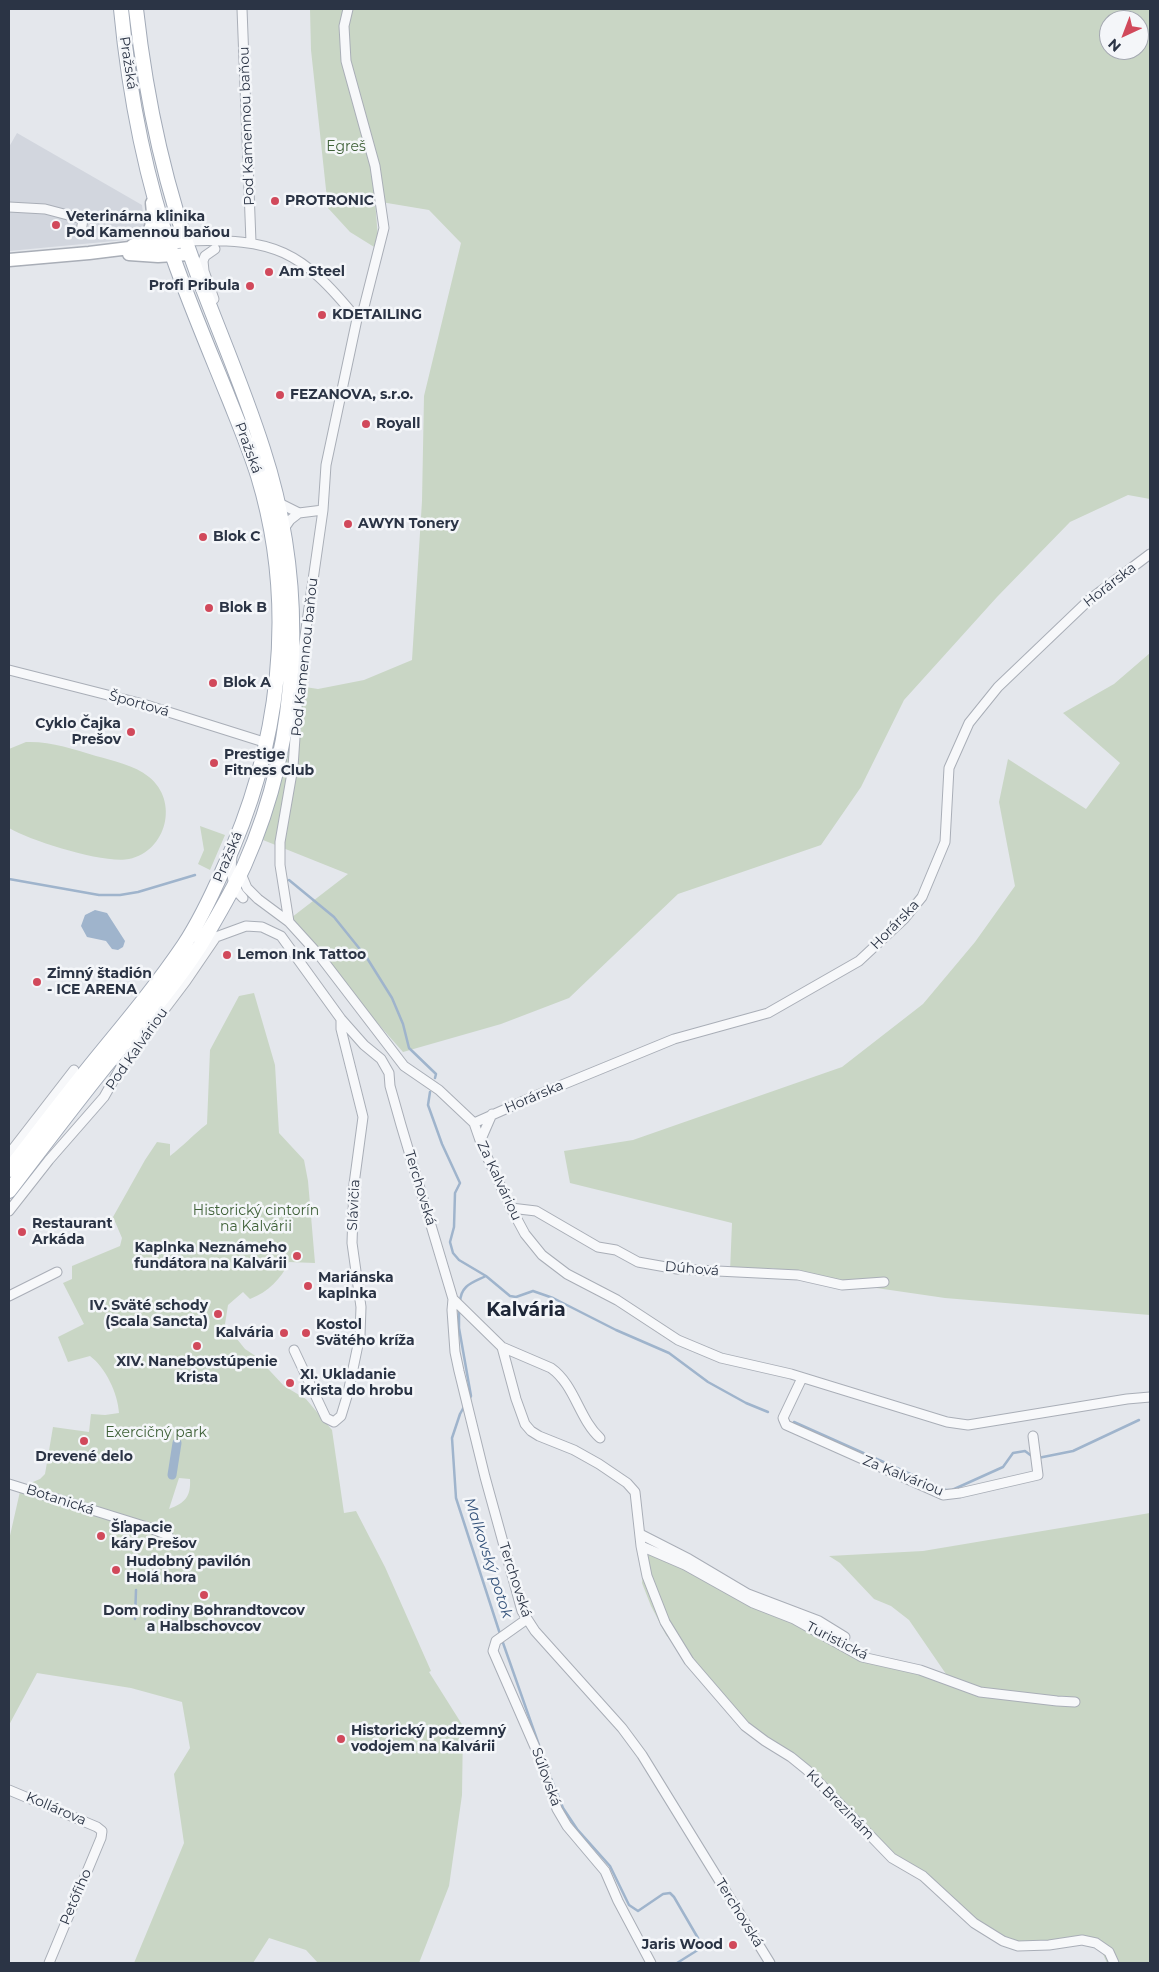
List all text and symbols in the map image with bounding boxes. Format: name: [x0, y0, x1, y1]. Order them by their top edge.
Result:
north arrow: [1099, 10, 1149, 60]
street label: Pražská: [116, 35, 140, 91]
text: N: [1104, 35, 1125, 56]
street label: Pod Kamennou baňou: [236, 46, 258, 206]
park label: Egreš: [326, 139, 366, 155]
place label: PROTRONIC: [285, 193, 374, 209]
marker: PROTRONIC: [269, 195, 281, 207]
place label: Veterinárna klinika Pod Kamennou baňou: [66, 209, 230, 242]
marker: Veterinárna klinika Pod Kamennou baňou: [50, 219, 62, 231]
place label: Am Steel: [279, 264, 345, 280]
marker: Am Steel: [263, 266, 275, 278]
place label: Profi Pribula: [149, 278, 240, 294]
marker: Profi Pribula: [244, 280, 256, 292]
place label: KDETAILING: [332, 307, 422, 323]
marker: KDETAILING: [316, 309, 328, 321]
place label: FEZANOVA, s.r.o.: [290, 387, 413, 403]
marker: FEZANOVA, s.r.o.: [274, 389, 286, 401]
place label: Royall: [376, 416, 420, 432]
marker: Royall: [360, 418, 372, 430]
street label: Pražská: [231, 420, 265, 476]
place label: AWYN Tonery: [358, 516, 459, 532]
marker: AWYN Tonery: [342, 518, 354, 530]
place label: Blok C: [213, 529, 260, 545]
marker: Blok C: [197, 531, 209, 543]
street label: Horárska: [1080, 559, 1140, 611]
street label: Pod Kamennou baňou: [288, 577, 322, 737]
place label: Blok B: [219, 600, 267, 616]
marker: Blok B: [203, 602, 215, 614]
place label: Blok A: [223, 675, 271, 691]
marker: Blok A: [207, 677, 219, 689]
street label: Športová: [107, 687, 171, 721]
place label: Cyklo Čajka Prešov: [35, 716, 121, 749]
marker: Cyklo Čajka Prešov: [125, 726, 137, 738]
place label: Prestige Fitness Club: [224, 747, 314, 780]
marker: Prestige Fitness Club: [208, 757, 220, 769]
street label: Pražská: [210, 829, 246, 885]
street label: Horárska: [867, 897, 923, 953]
place label: Lemon Ink Tattoo: [237, 947, 366, 963]
marker: Lemon Ink Tattoo: [221, 949, 233, 961]
place label: Zimný štadión - ICE ARENA: [47, 966, 152, 999]
marker: Zimný štadión - ICE ARENA: [31, 976, 43, 988]
street label: Pod Kalváriou: [102, 1005, 172, 1093]
street label: Horárska: [502, 1077, 566, 1117]
street label: Za Kalváriou: [473, 1139, 525, 1223]
street label: Terchovská: [401, 1148, 439, 1228]
street label: Slávičia: [344, 1179, 364, 1231]
park label: Historický cintorín na Kalvárii: [193, 1203, 319, 1236]
place label: Restaurant Arkáda: [32, 1216, 113, 1248]
marker: Restaurant Arkáda: [16, 1226, 28, 1238]
place label: Kaplnka Neznámeho fundátora na Kalvárii: [134, 1240, 287, 1272]
marker: Kaplnka Neznámeho fundátora na Kalvárii: [291, 1250, 303, 1262]
street label: Dúhová: [664, 1258, 720, 1280]
place label: Mariánska kaplnka: [318, 1270, 394, 1302]
marker: Mariánska kaplnka: [302, 1280, 314, 1292]
place label: IV. Sväté schody (Scala Sancta): [89, 1298, 208, 1330]
district label: Kalvária: [486, 1299, 566, 1321]
marker: IV. Sväté schody (Scala Sancta): [212, 1308, 224, 1320]
place label: Kostol Svätého kríža: [316, 1317, 415, 1350]
place label: Kalvária: [215, 1325, 274, 1341]
marker: Kalvária: [278, 1327, 290, 1339]
marker: Kostol Svätého kríža: [300, 1327, 312, 1339]
marker: XIV. Nanebovstúpenie Krista: [191, 1340, 203, 1352]
place label: XIV. Nanebovstúpenie Krista: [116, 1354, 278, 1386]
place label: XI. Ukladanie Krista do hrobu: [300, 1367, 413, 1400]
marker: XI. Ukladanie Krista do hrobu: [284, 1377, 296, 1389]
park label: Exercičný park: [105, 1425, 207, 1441]
marker: Drevené delo: [78, 1435, 90, 1447]
place label: Drevené delo: [35, 1449, 133, 1465]
street label: Za Kalváriou: [860, 1452, 946, 1500]
street label: Botanická: [24, 1481, 96, 1519]
water label: Malkovský potok: [460, 1495, 516, 1621]
place label: Šľapacie káry Prešov: [111, 1520, 197, 1552]
marker: Šľapacie káry Prešov: [95, 1530, 107, 1542]
street label: Terchovská: [495, 1540, 535, 1620]
place label: Hudobný pavilón Holá hora: [126, 1554, 251, 1586]
marker: Hudobný pavilón Holá hora: [110, 1564, 122, 1576]
marker: Dom rodiny Bohrandtovcov a Halbschovcov: [198, 1589, 210, 1601]
place label: Dom rodiny Bohrandtovcov a Halbschovcov: [103, 1603, 305, 1635]
street label: Turistická: [803, 1618, 871, 1664]
place label: Historický podzemný vodojem na Kalvárii: [351, 1723, 506, 1755]
marker: Historický podzemný vodojem na Kalvárii: [335, 1733, 347, 1745]
street label: Súľovská: [528, 1745, 564, 1809]
street label: Ku Brezinám: [802, 1767, 878, 1843]
street label: Kollárova: [23, 1789, 89, 1829]
street label: Petőfiho: [57, 1866, 95, 1928]
street label: Terchovská: [711, 1876, 767, 1950]
place label: Jaris Wood: [642, 1937, 723, 1953]
marker: Jaris Wood: [727, 1939, 739, 1951]

